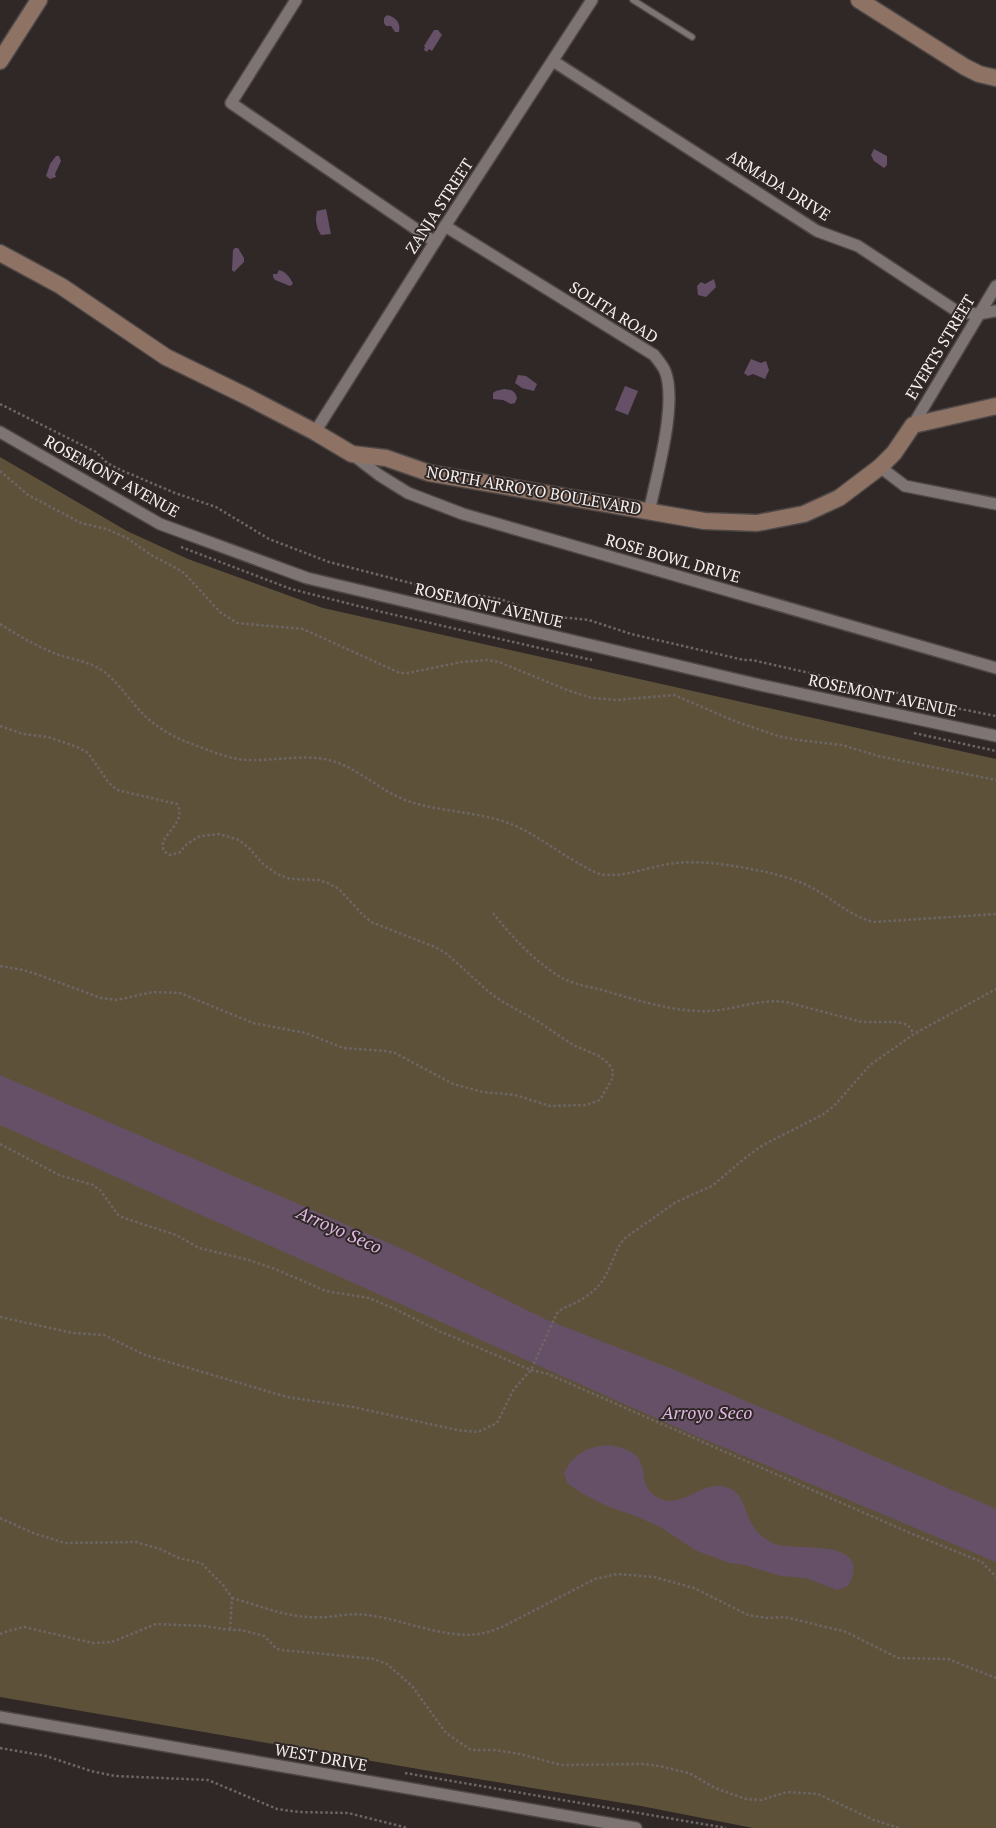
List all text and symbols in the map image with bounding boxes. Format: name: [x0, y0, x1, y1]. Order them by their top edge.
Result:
street label: ARMADA DRIVE: [723, 144, 835, 226]
street label: ZANJA STREET: [400, 154, 478, 258]
street label: SOLITA ROAD: [565, 276, 663, 348]
street label: EVERTS STREET: [900, 290, 980, 403]
street label: ROSEMONT AVENUE: [40, 430, 184, 522]
street label: NORTH ARROYO BOULEVARD: [425, 460, 643, 520]
street label: ROSE BOWL DRIVE: [603, 528, 743, 588]
street label: ROSEMONT AVENUE: [413, 577, 565, 633]
street label: ROSEMONT AVENUE: [807, 668, 959, 722]
water label: Arroyo Seco: [292, 1199, 386, 1259]
water label: Arroyo Seco: [661, 1400, 752, 1424]
street label: WEST DRIVE: [273, 1738, 369, 1776]

